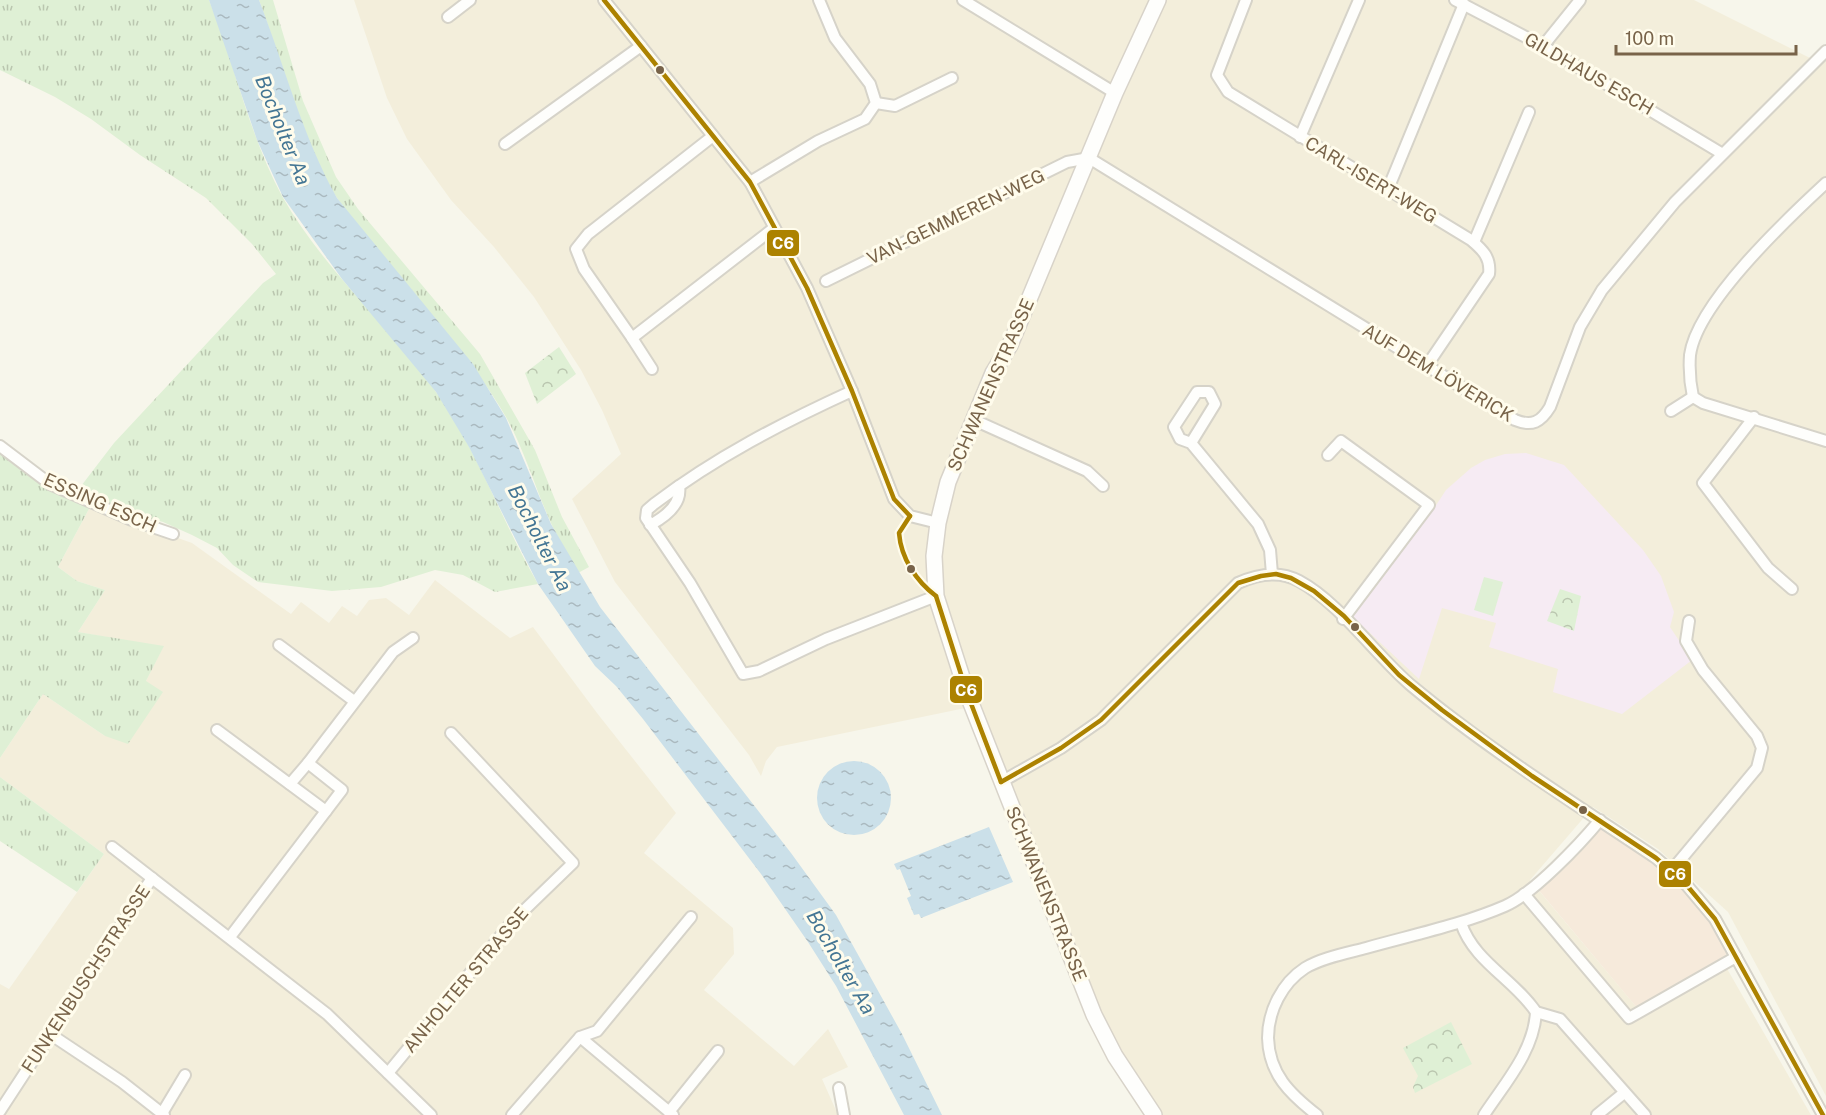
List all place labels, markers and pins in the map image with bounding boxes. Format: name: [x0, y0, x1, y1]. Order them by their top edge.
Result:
unlabelled marker: [654, 64, 666, 76]
unlabelled marker: [905, 563, 917, 575]
unlabelled marker: [1349, 621, 1361, 633]
unlabelled marker: [1577, 804, 1589, 816]

